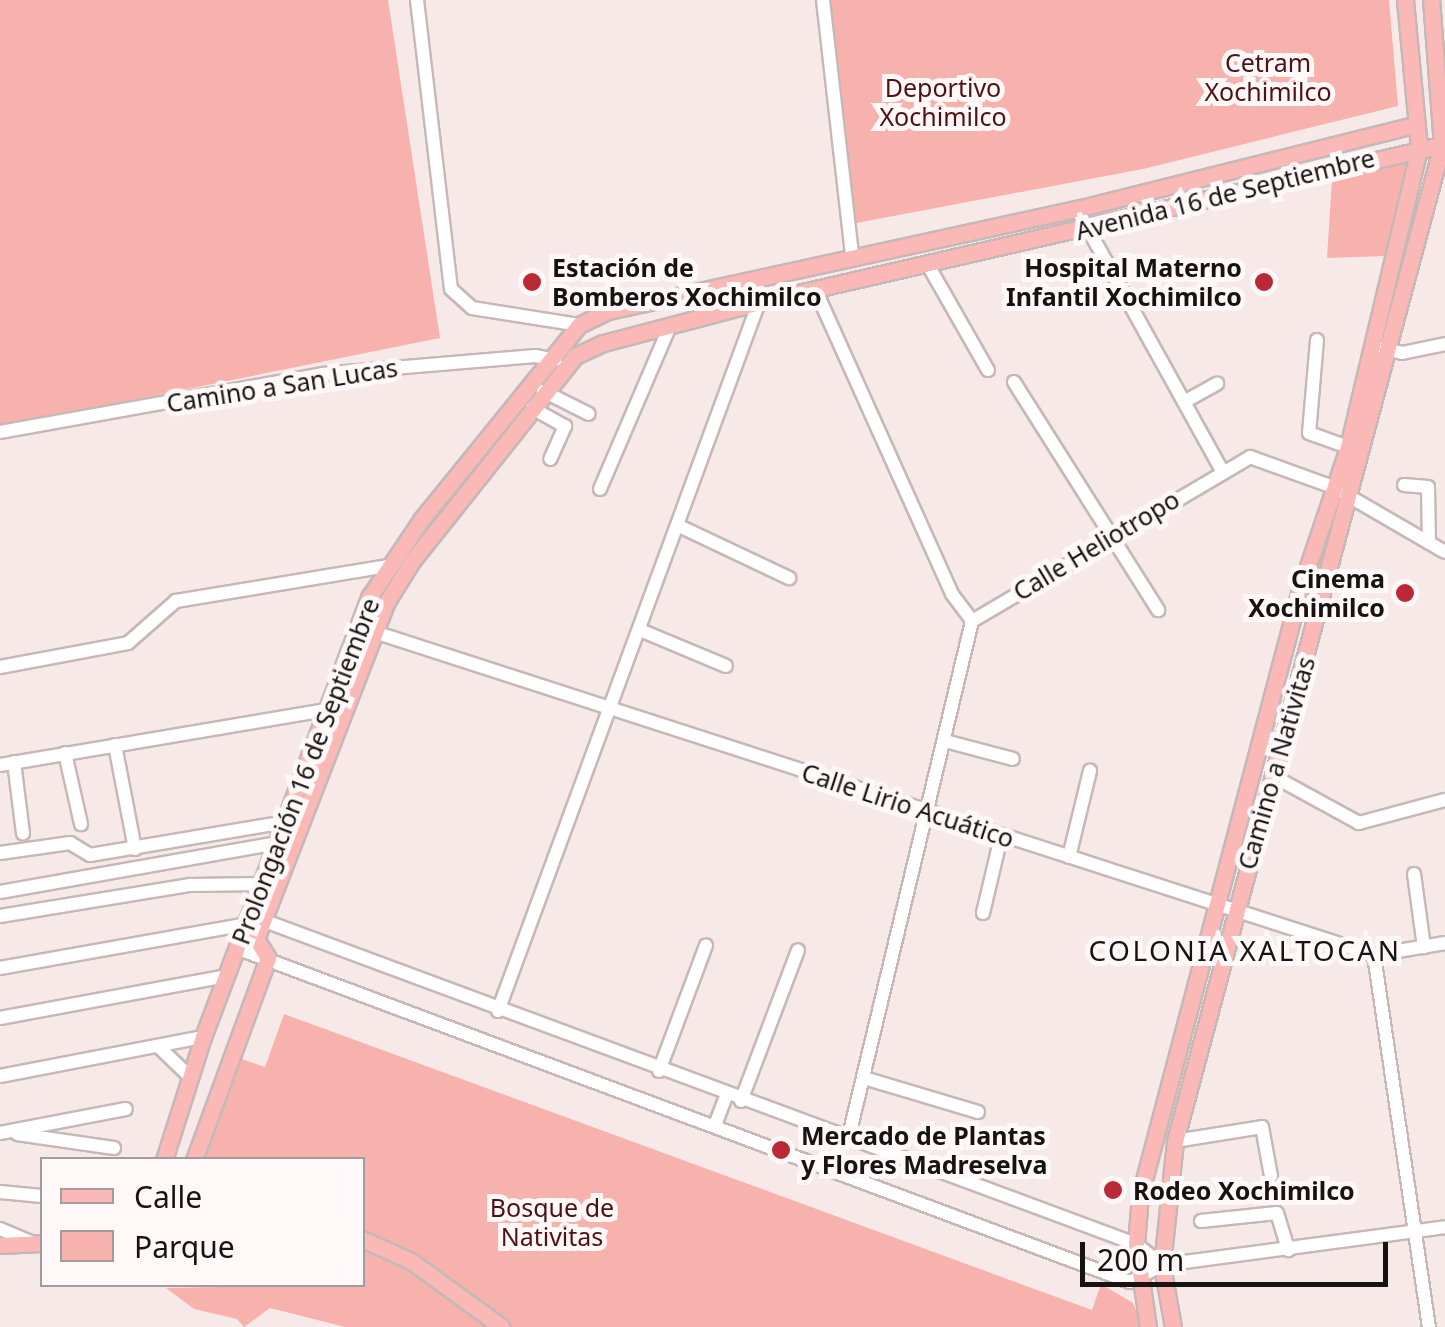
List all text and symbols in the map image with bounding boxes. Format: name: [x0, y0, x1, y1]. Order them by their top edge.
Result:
park label: Cetram Xochimilco: [1204, 48, 1332, 107]
park label: Deportivo Xochimilco: [879, 73, 1007, 132]
street label: Avenida 16 de Septiembre: [1072, 142, 1378, 246]
place label: Estación de Bomberos Xochimilco: [552, 253, 822, 312]
place label: Hospital Materno Infantil Xochimilco: [1006, 253, 1242, 312]
marker: Hospital Materno Infantil Xochimilco: [1251, 269, 1277, 295]
marker: Estación de Bomberos Xochimilco: [521, 271, 543, 293]
street label: Camino a San Lucas: [164, 352, 400, 418]
street label: Calle Heliotropo: [1008, 484, 1184, 606]
place label: Cinema Xochimilco: [1248, 564, 1385, 623]
marker: Cinema Xochimilco: [1394, 582, 1416, 604]
street label: Prolongación 16 de Septiembre: [225, 594, 385, 948]
street label: Camino a Nativitas: [1231, 653, 1321, 873]
street label: Calle Lirio Acuático: [798, 757, 1018, 853]
district label: COLONIA XALTOCAN: [1088, 933, 1402, 967]
place label: Mercado de Plantas y Flores Madreselva: [801, 1121, 1047, 1180]
marker: Mercado de Plantas y Flores Madreselva: [770, 1139, 792, 1161]
legend: [40, 1157, 365, 1287]
place label: Rodeo Xochimilco: [1133, 1175, 1355, 1205]
text: Calle: [134, 1176, 202, 1217]
marker: Rodeo Xochimilco: [1102, 1179, 1124, 1201]
park label: Bosque de Nativitas: [490, 1193, 614, 1252]
scale bar: [1085, 1222, 1392, 1284]
text: Parque: [134, 1226, 235, 1267]
text: 200 m: [1097, 1239, 1184, 1280]

